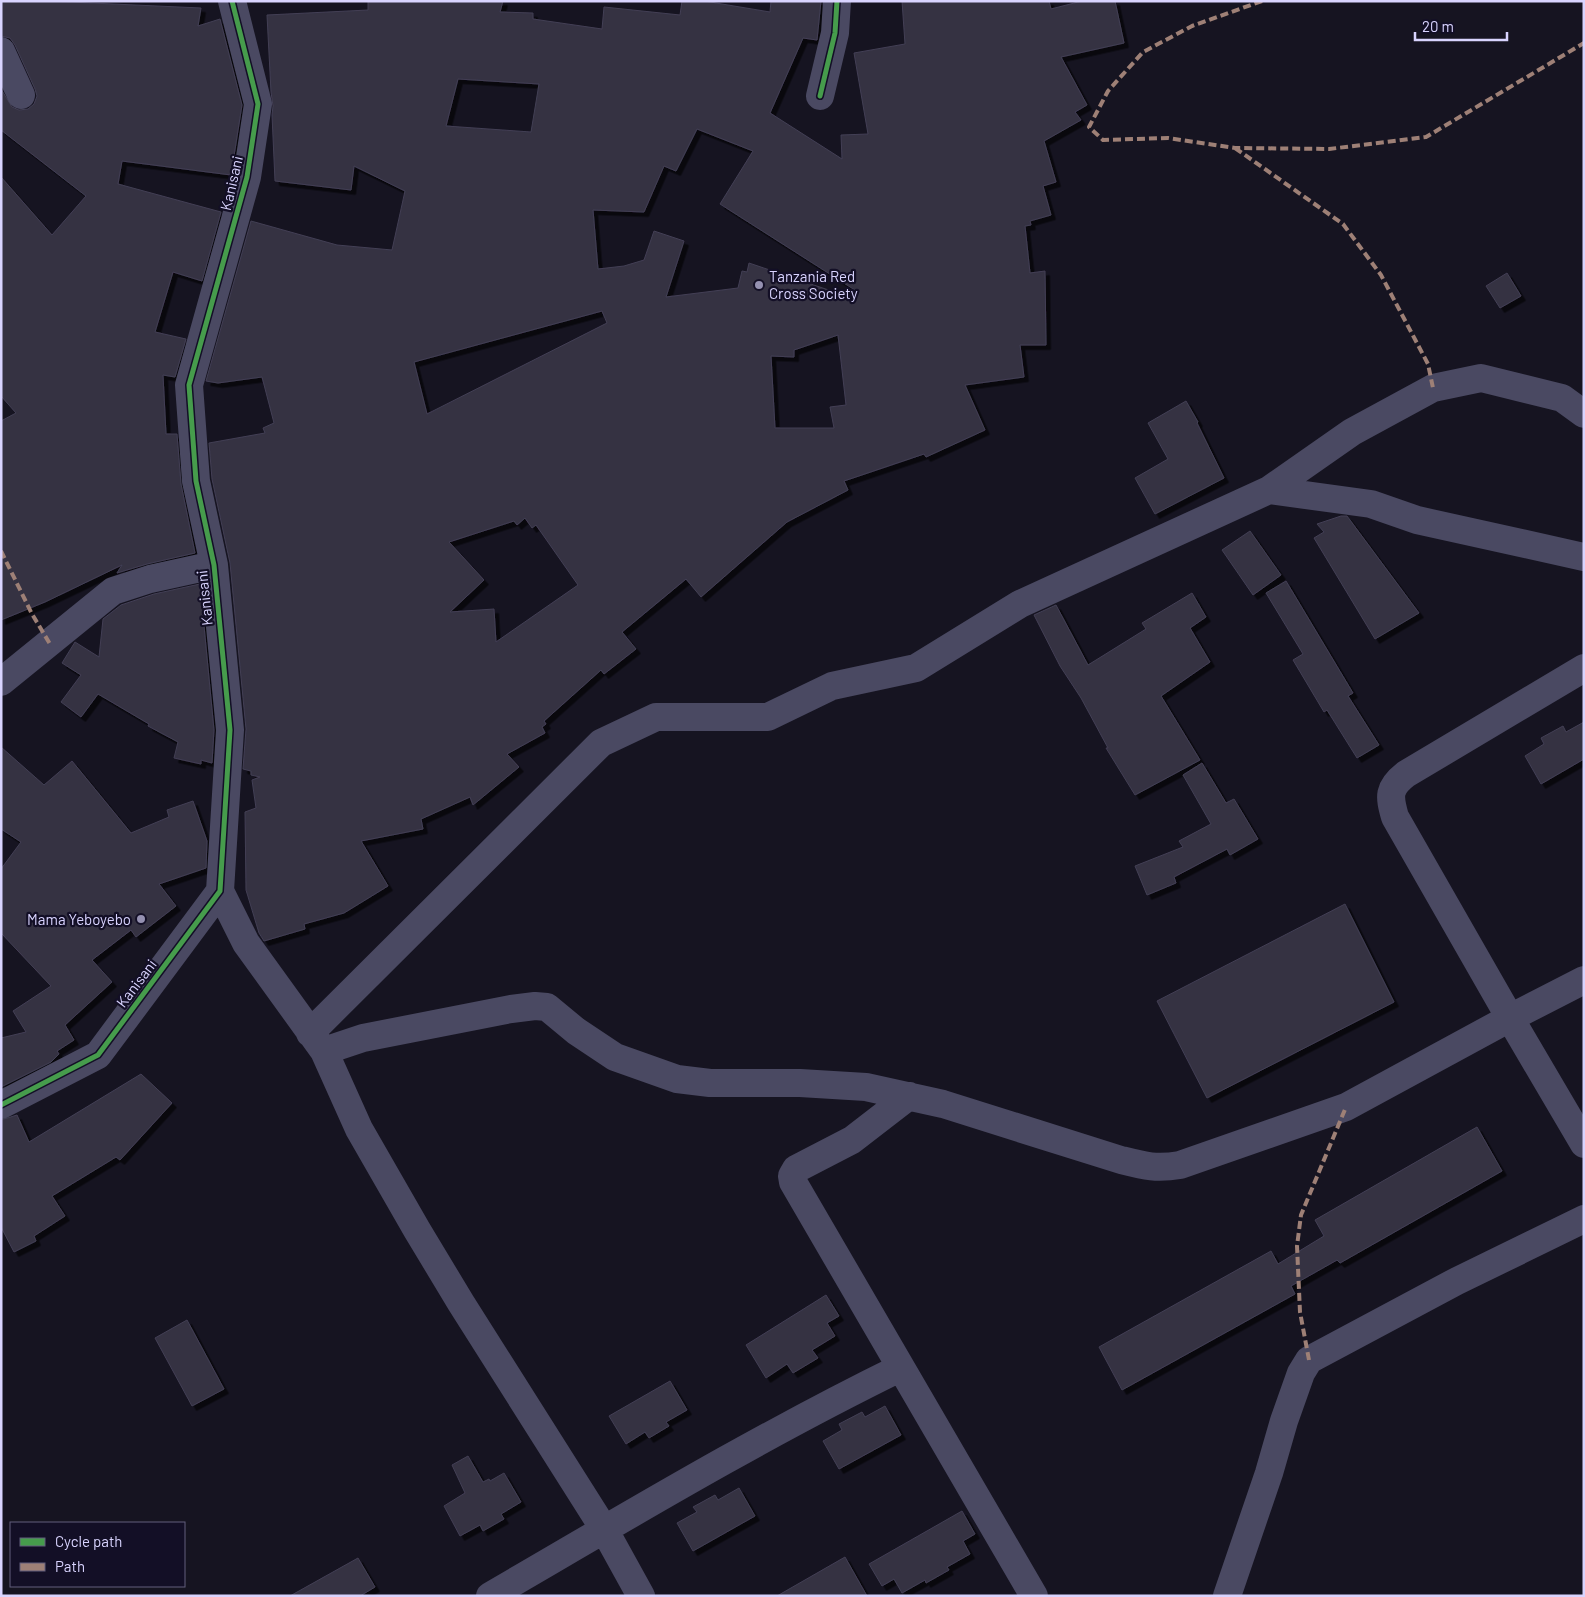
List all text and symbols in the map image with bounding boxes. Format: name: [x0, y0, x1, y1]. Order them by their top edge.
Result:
scale bar: [1415, 10, 1508, 42]
text: 20 m: [1422, 17, 1454, 35]
street label: Kanisani: [216, 154, 246, 212]
place label: Tanzania Red Cross Society: [769, 267, 858, 302]
marker: Tanzania Red Cross Society: [753, 279, 765, 291]
street label: Kanisani: [192, 569, 216, 627]
place label: Mama Yeboyebo: [27, 910, 131, 928]
marker: Mama Yeboyebo: [135, 913, 147, 925]
street label: Kanisani: [112, 955, 160, 1011]
legend: [10, 1522, 185, 1587]
text: Cycle path: [55, 1532, 122, 1550]
text: Path: [55, 1557, 85, 1575]

